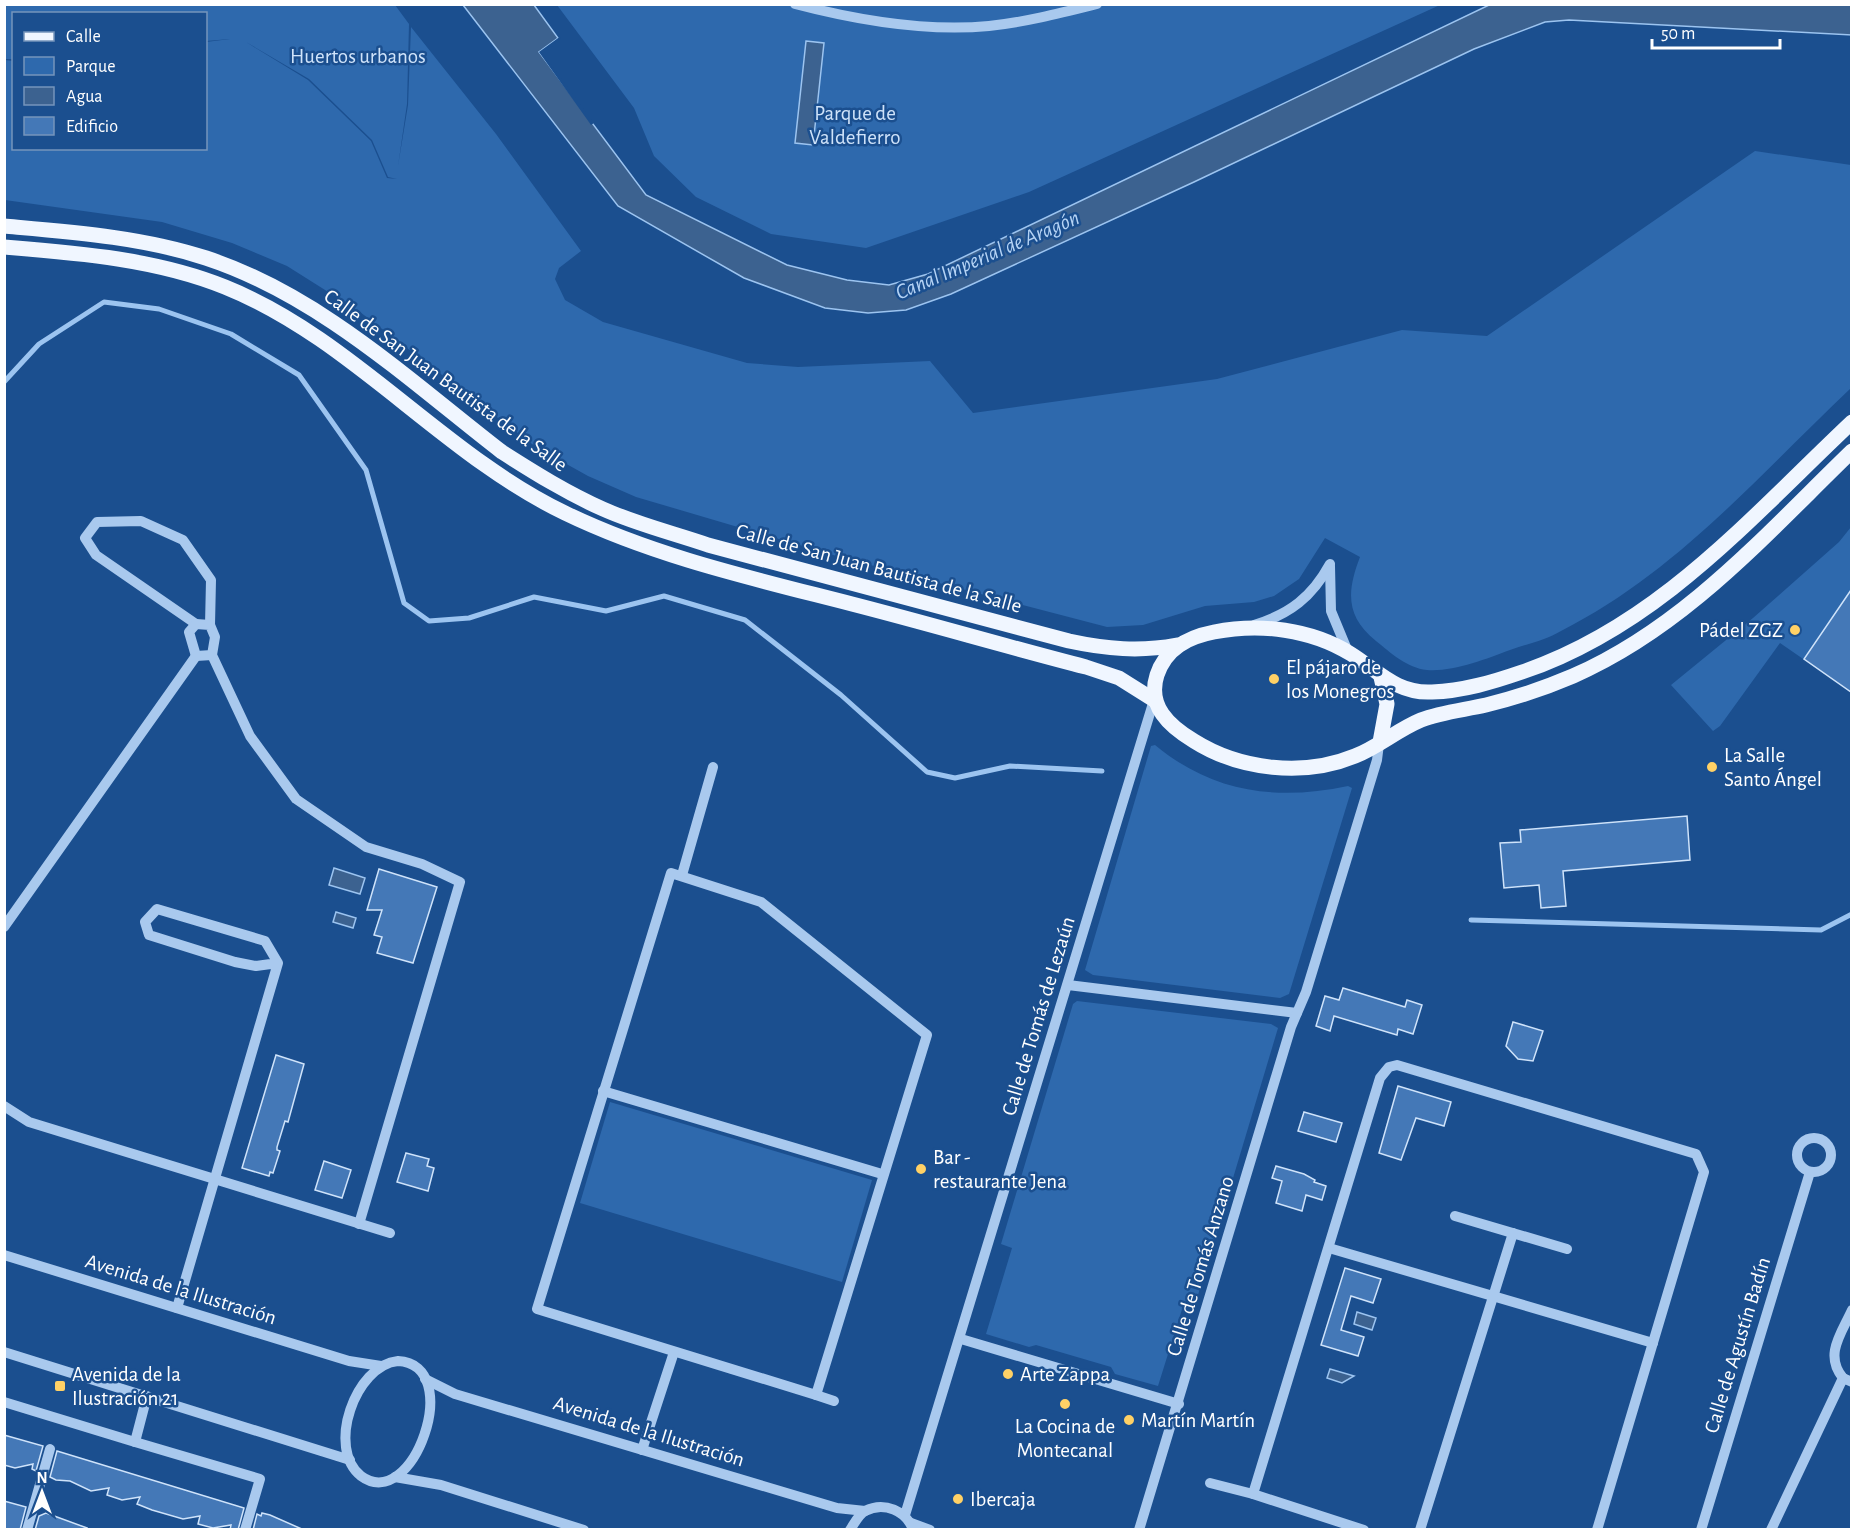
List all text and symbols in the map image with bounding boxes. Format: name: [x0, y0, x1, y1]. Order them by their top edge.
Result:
legend: [12, 12, 207, 150]
scale bar: [1652, 12, 1780, 50]
text: 50 m: [1661, 25, 1695, 43]
text: Calle: [66, 28, 101, 46]
park label: Huertos urbanos: [290, 46, 426, 67]
text: Parque: [66, 58, 115, 76]
text: Agua: [66, 88, 103, 106]
park label: Parque de Valdefierro: [809, 103, 901, 148]
text: Edificio: [66, 118, 118, 136]
water label: Canal Imperial de Aragón: [892, 206, 1083, 305]
street label: Calle de San Juan Bautista de la Salle: [320, 285, 571, 476]
street label: Calle de San Juan Bautista de la Salle: [734, 520, 1024, 617]
place label: Pádel ZGZ: [1699, 620, 1783, 641]
marker: Pádel ZGZ: [1788, 623, 1802, 637]
place label: El pájaro de los Monegros: [1286, 657, 1394, 702]
marker: El pájaro de los Monegros: [1267, 672, 1281, 686]
place label: La Salle Santo Ángel: [1724, 745, 1822, 790]
marker: La Salle Santo Ángel: [1705, 760, 1719, 774]
street label: Calle de Tomás de Lezaún: [998, 914, 1079, 1118]
place label: Bar - restaurante Jena: [933, 1147, 1067, 1192]
marker: Bar - restaurante Jena: [914, 1162, 928, 1176]
street label: Calle de Tomás Anzano: [1163, 1174, 1238, 1359]
street label: Avenida de la Ilustración: [83, 1250, 279, 1329]
street label: Calle de Agustín Badín: [1701, 1255, 1774, 1436]
place label: Avenida de la Ilustración 21: [72, 1364, 181, 1409]
place label: Arte Zappa: [1020, 1364, 1110, 1385]
marker: Arte Zappa: [1001, 1367, 1015, 1381]
marker: Avenida de la Ilustración 21: [53, 1379, 67, 1393]
street label: Avenida de la Ilustración: [551, 1392, 747, 1471]
marker: La Cocina de Montecanal: [1058, 1397, 1072, 1411]
place label: Martín Martín: [1141, 1410, 1255, 1431]
marker: Martín Martín: [1122, 1413, 1136, 1427]
place label: La Cocina de Montecanal: [1015, 1416, 1115, 1461]
north arrow: [12, 1462, 72, 1522]
text: N: [36, 1470, 48, 1486]
place label: Ibercaja: [970, 1489, 1036, 1510]
marker: Ibercaja: [951, 1492, 965, 1506]

